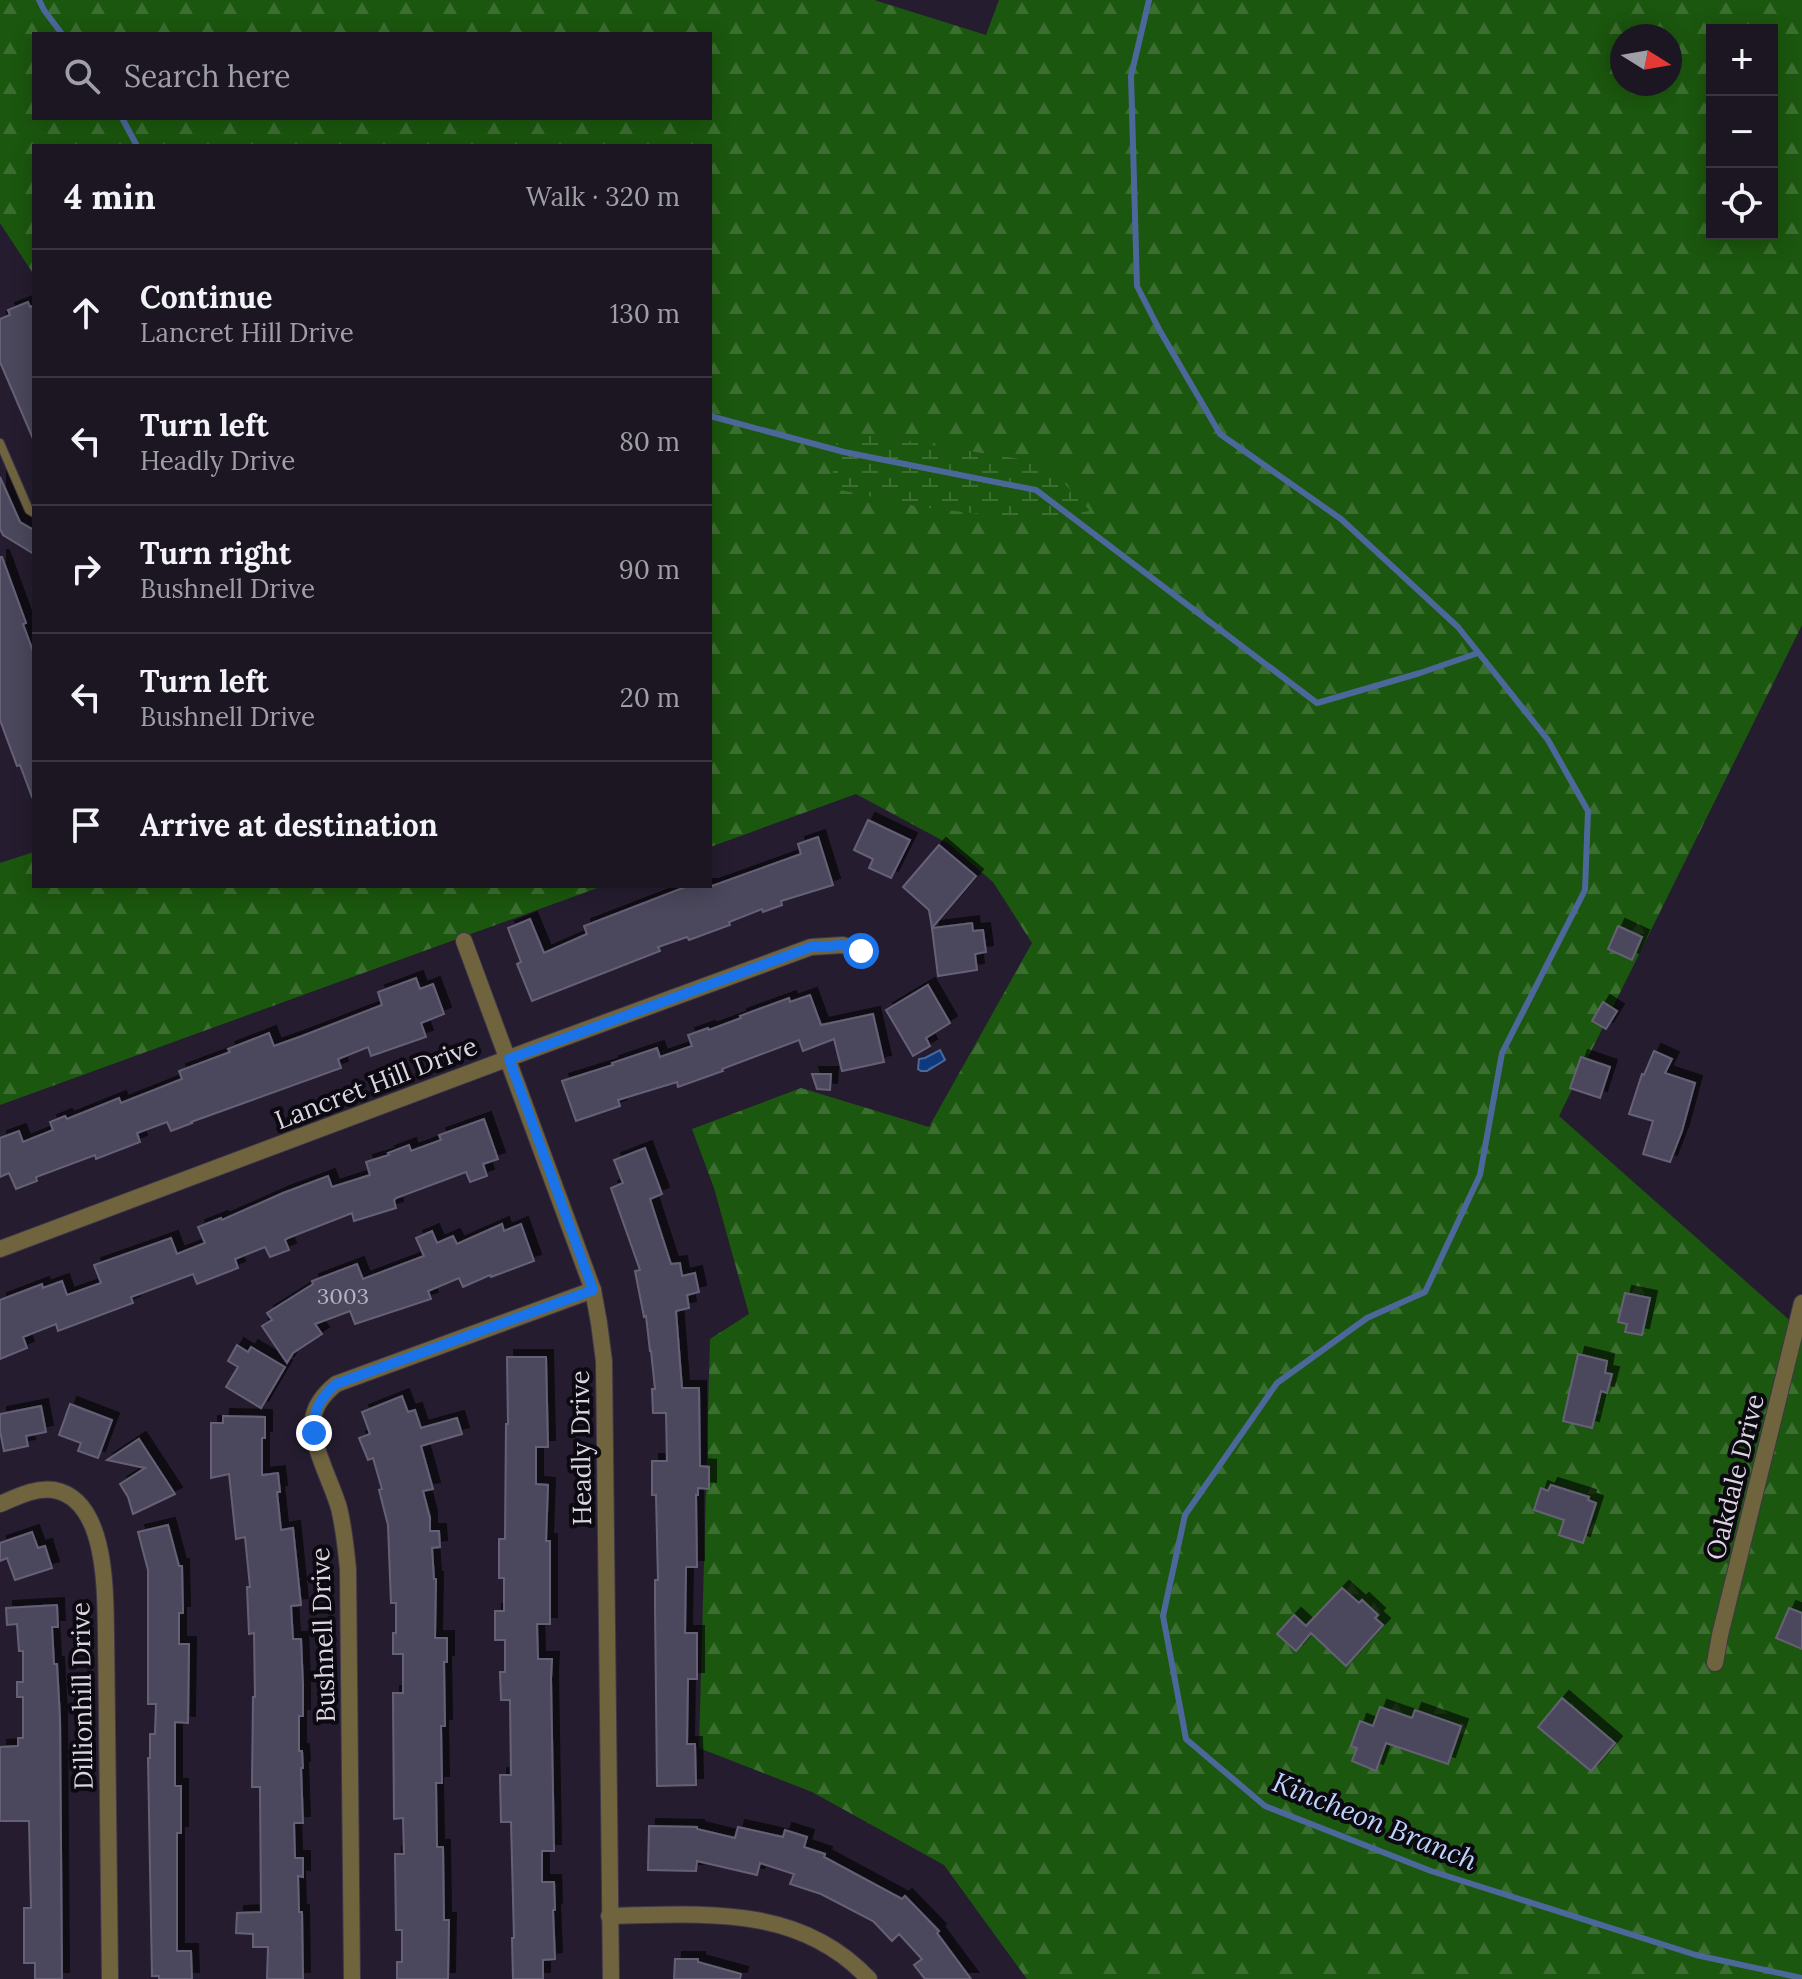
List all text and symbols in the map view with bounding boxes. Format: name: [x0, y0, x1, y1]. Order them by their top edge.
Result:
north arrow: [1610, 24, 1682, 96]
map controls: [1706, 24, 1778, 240]
button: +: [1706, 24, 1778, 96]
search box: [32, 32, 712, 120]
icon: search: [60, 54, 104, 98]
text: Search here: [124, 57, 291, 95]
button: −: [1706, 96, 1778, 168]
button: locate: [1706, 168, 1778, 240]
text: 4 min: [64, 175, 156, 218]
text: Walk · 320 m: [526, 180, 680, 213]
text: Continue: [140, 278, 272, 316]
icon: ahead: [64, 291, 108, 335]
text: 130 m: [610, 297, 680, 330]
text: Lancret Hill Drive: [140, 316, 354, 349]
text: Turn left: [140, 406, 268, 444]
icon: left: [64, 419, 108, 463]
text: 80 m: [619, 425, 680, 458]
text: Headly Drive: [140, 444, 295, 477]
text: Turn right: [140, 534, 291, 572]
icon: right: [64, 547, 108, 591]
text: 90 m: [619, 553, 680, 586]
text: Bushnell Drive: [140, 572, 315, 605]
text: Turn left: [140, 662, 268, 700]
icon: left: [64, 675, 108, 719]
text: 20 m: [620, 681, 680, 714]
text: Bushnell Drive: [140, 700, 315, 733]
icon: arrive: [64, 803, 108, 847]
text: Arrive at destination: [140, 806, 438, 844]
route start: [843, 933, 879, 969]
street label: Lancret Hill Drive: [270, 1029, 482, 1136]
house number: 3003: [317, 1282, 369, 1310]
street label: Headly Drive: [563, 1370, 598, 1526]
street label: Oakdale Drive: [1698, 1390, 1771, 1563]
route end: [296, 1415, 332, 1451]
street label: Bushnell Drive: [303, 1547, 342, 1723]
street label: Dillionhill Drive: [63, 1602, 100, 1790]
water label: Kincheon Branch: [1267, 1764, 1483, 1878]

